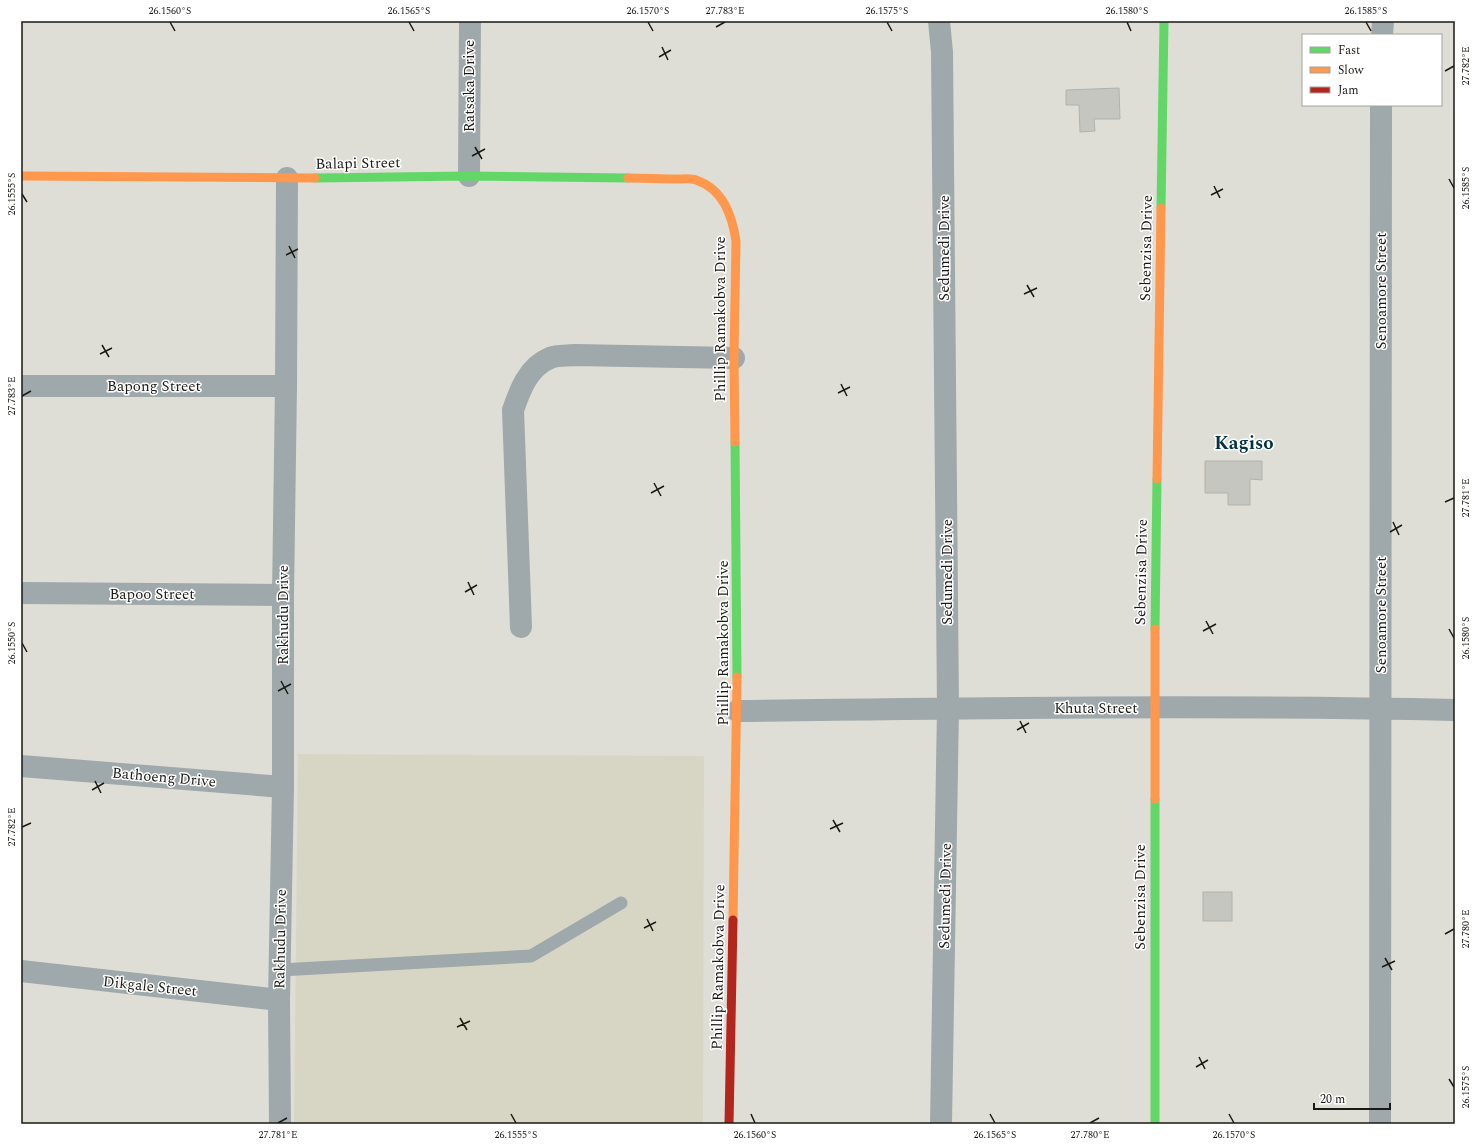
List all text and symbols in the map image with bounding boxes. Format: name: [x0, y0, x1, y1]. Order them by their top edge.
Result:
text: 26.1560°S: [149, 3, 191, 19]
text: 26.1565°S: [388, 3, 430, 19]
text: 26.1570°S: [627, 3, 669, 19]
text: 27.783°E: [705, 3, 745, 19]
text: 26.1575°S: [866, 3, 908, 19]
text: 26.1580°S: [1106, 3, 1148, 19]
text: 26.1585°S: [1345, 3, 1387, 19]
legend: [1302, 34, 1442, 106]
street label: Ratsaka Drive: [458, 40, 481, 132]
text: Fast: [1338, 41, 1360, 60]
text: 27.782°E: [1458, 46, 1474, 86]
text: Slow: [1338, 61, 1364, 80]
text: Jam: [1338, 81, 1359, 100]
street label: Balapi Street: [315, 151, 401, 176]
text: 26.1585°S: [1458, 167, 1474, 209]
text: 26.1555°S: [4, 173, 20, 215]
street label: Sedumedi Drive: [933, 195, 956, 301]
street label: Sebenzisa Drive: [1134, 195, 1159, 301]
street label: Senoamore Street: [1370, 232, 1393, 350]
street label: Phillip Ramakobva Drive: [709, 236, 732, 402]
street label: Bapong Street: [107, 375, 201, 398]
text: 27.783°E: [4, 376, 20, 416]
district label: Kagiso: [1214, 429, 1274, 458]
text: 27.781°E: [1458, 478, 1474, 518]
street label: Sedumedi Drive: [936, 519, 959, 625]
street label: Sebenzisa Drive: [1129, 519, 1154, 625]
street label: Senoamore Street: [1370, 556, 1393, 674]
street label: Phillip Ramakobva Drive: [712, 560, 735, 726]
street label: Rakhudu Drive: [272, 565, 295, 665]
street label: Bapoo Street: [109, 583, 195, 606]
text: 26.1580°S: [1458, 617, 1474, 659]
text: 26.1550°S: [4, 622, 20, 664]
street label: Khuta Street: [1054, 697, 1138, 720]
street label: Bathoeng Drive: [111, 762, 217, 793]
text: 27.782°E: [4, 807, 20, 847]
street label: Sedumedi Drive: [933, 843, 958, 949]
street label: Sebenzisa Drive: [1129, 844, 1152, 950]
street label: Phillip Ramakobva Drive: [706, 884, 731, 1050]
street label: Rakhudu Drive: [268, 889, 293, 989]
text: 27.780°E: [1458, 909, 1474, 949]
street label: Dikgale Street: [102, 970, 198, 1003]
text: 26.1575°S: [1458, 1066, 1474, 1108]
scale bar: [1314, 1085, 1390, 1111]
text: 20 m: [1320, 1090, 1345, 1109]
text: 27.781°E: [258, 1127, 298, 1143]
text: 26.1555°S: [495, 1127, 537, 1143]
text: 26.1560°S: [734, 1127, 776, 1143]
text: 26.1565°S: [974, 1127, 1016, 1143]
text: 27.780°E: [1070, 1127, 1110, 1143]
text: 26.1570°S: [1213, 1127, 1255, 1143]

